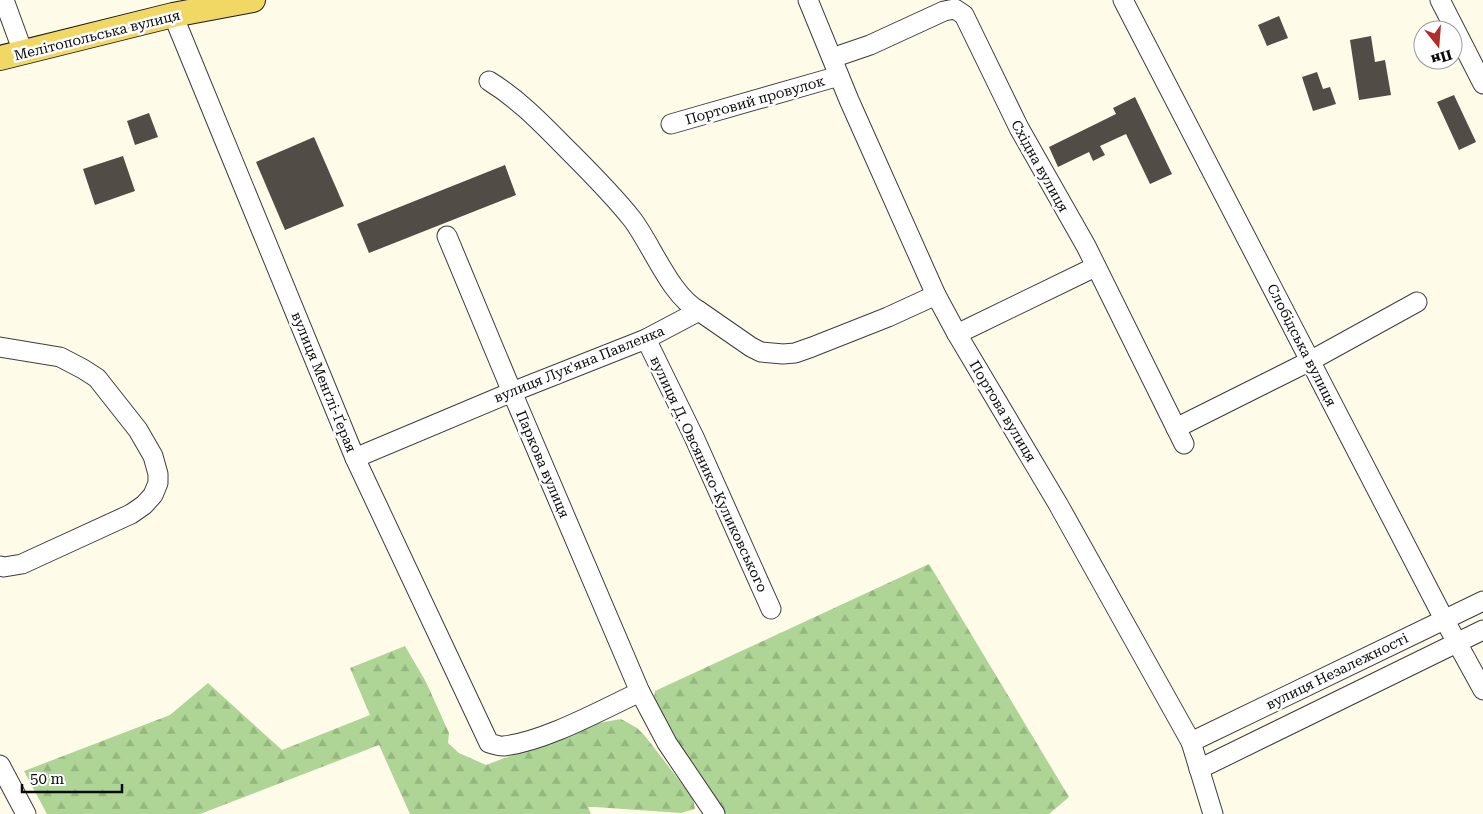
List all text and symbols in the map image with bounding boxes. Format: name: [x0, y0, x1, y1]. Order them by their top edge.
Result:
street label: Мелітопольська вулиця: [12, 7, 182, 63]
north arrow: [1413, 20, 1463, 70]
text: Пн: [1429, 47, 1454, 68]
street label: Портовий провулок: [683, 72, 827, 128]
street label: Східна вулиця: [1008, 117, 1072, 215]
street label: Слобідська вулиця: [1264, 281, 1340, 409]
street label: вулиця Менґлі-Ґерая: [288, 309, 360, 455]
street label: вулиця Лук'яна Павленка: [491, 322, 667, 406]
street label: вулиця Д. Овсянико-Куликовського: [647, 354, 771, 594]
street label: Портова вулиця: [966, 357, 1040, 465]
street label: Паркова вулиця: [513, 408, 573, 520]
street label: вулиця Незалежності: [1263, 629, 1411, 712]
scale bar: [22, 762, 122, 794]
text: 50 m: [30, 770, 65, 788]

